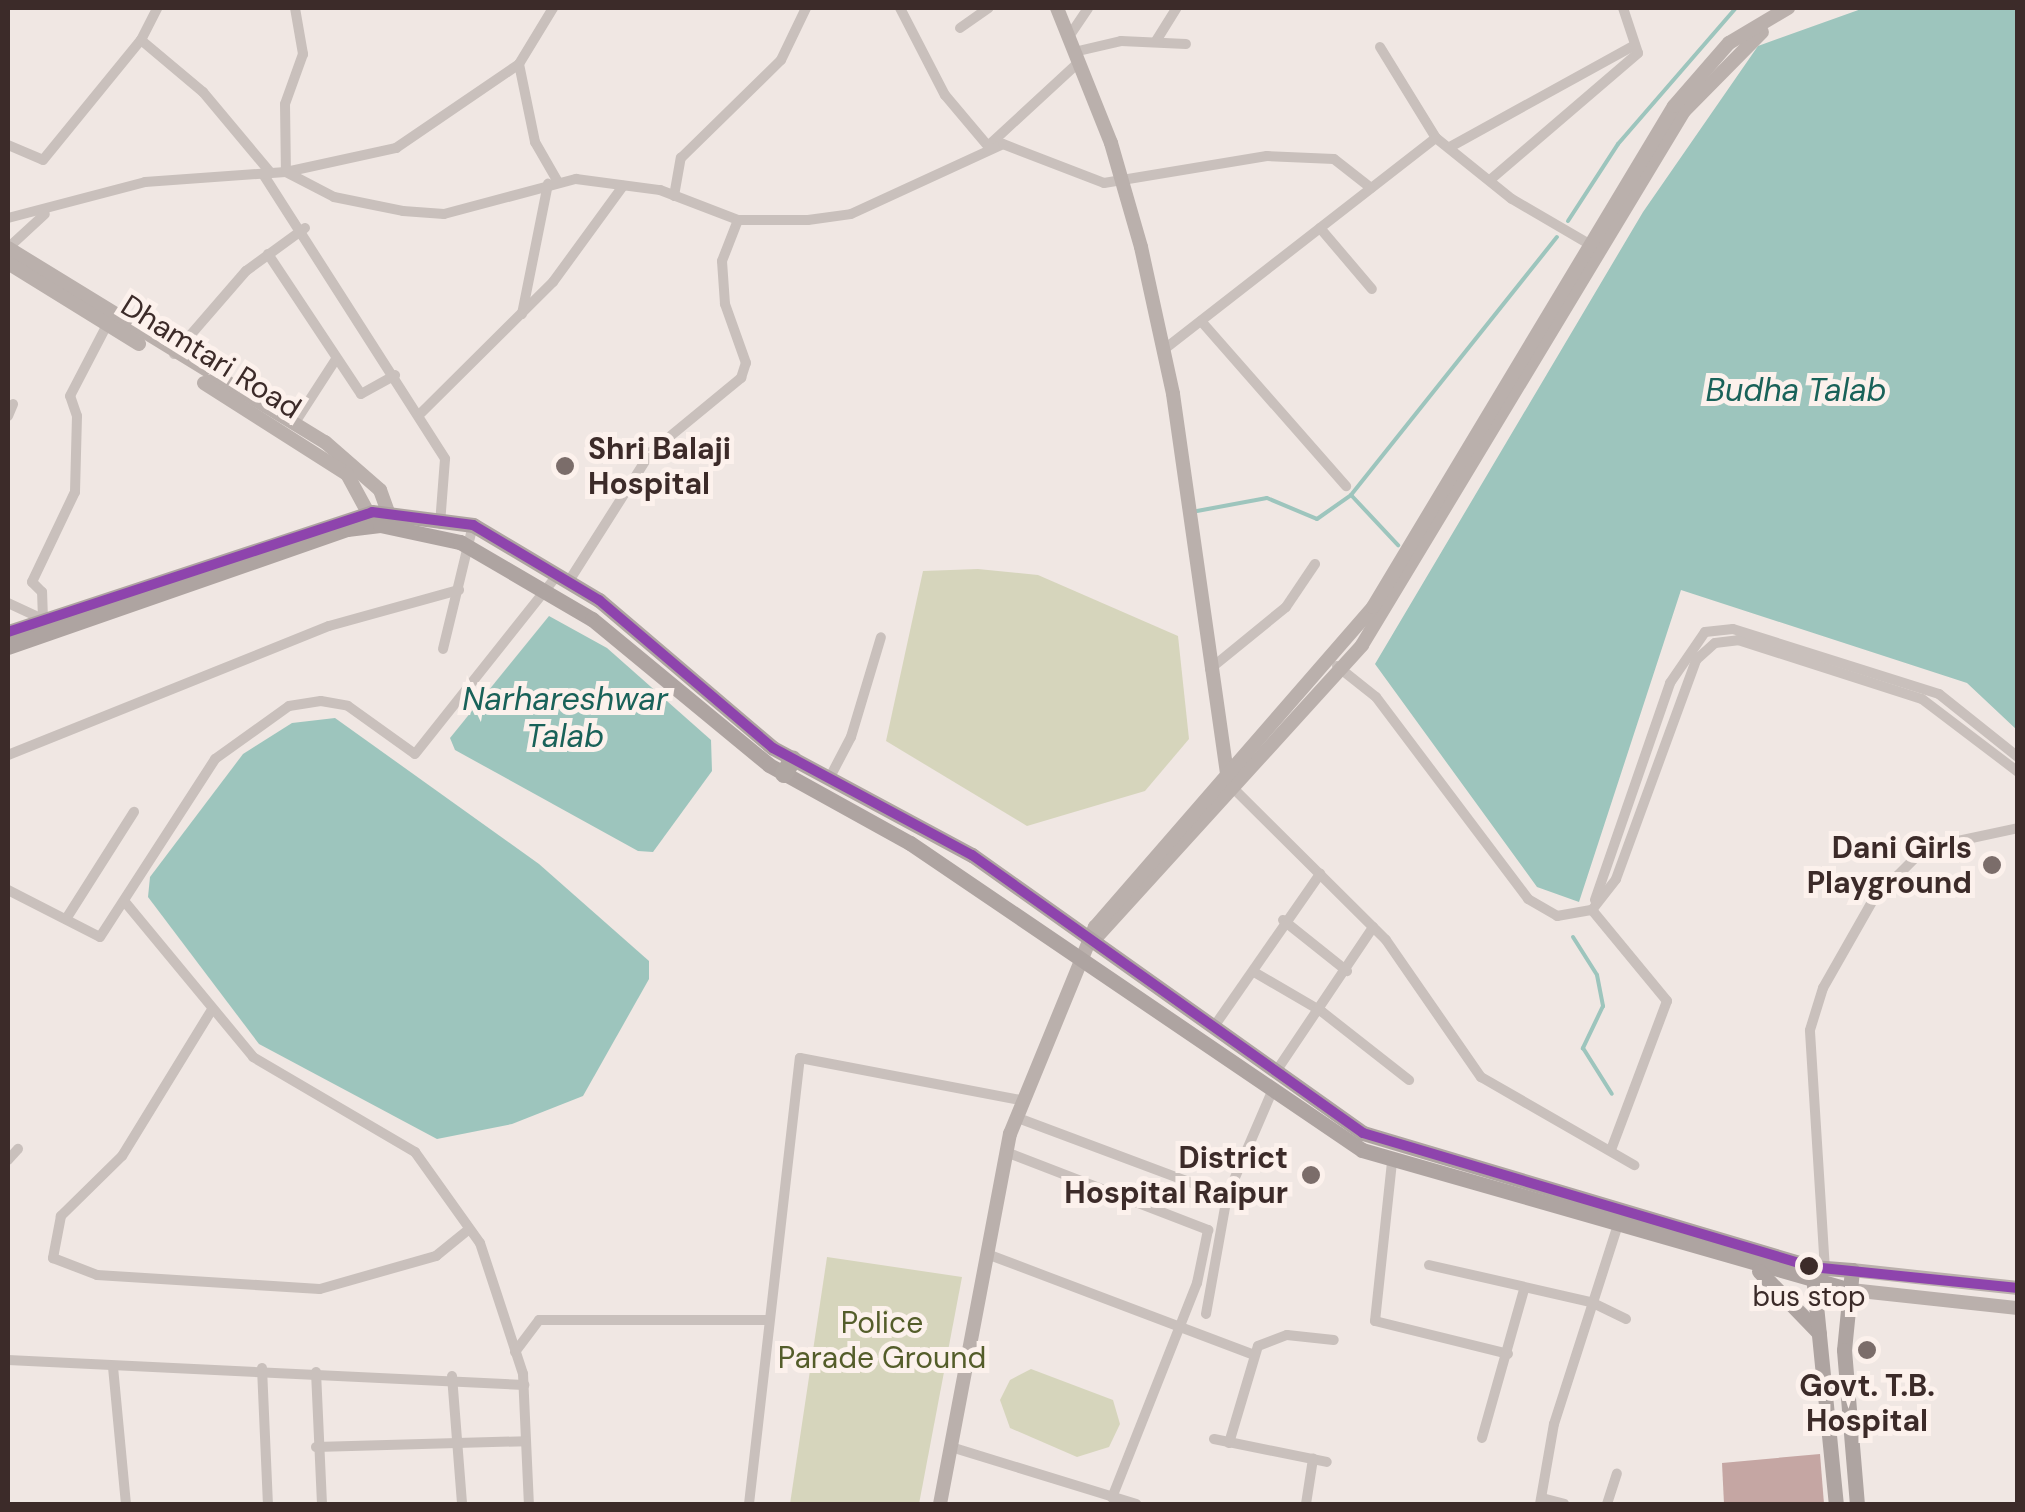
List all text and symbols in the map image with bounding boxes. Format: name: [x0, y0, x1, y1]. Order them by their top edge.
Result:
street label: Dhamtari Road: [114, 287, 308, 427]
water label: Budha Talab: [1706, 371, 1886, 409]
place label: Shri Balaji Hospital: [588, 431, 731, 502]
marker: Shri Balaji Hospital: [552, 453, 578, 479]
water label: Narhareshwar Talab: [462, 681, 668, 756]
place label: Dani Girls Playground: [1807, 830, 1972, 900]
marker: Dani Girls Playground: [1981, 854, 2003, 876]
place label: District Hospital Raipur: [1064, 1140, 1288, 1210]
marker: District Hospital Raipur: [1298, 1162, 1324, 1188]
marker: bus stop: [1799, 1256, 1819, 1276]
place label: bus stop: [1752, 1280, 1866, 1314]
park label: Police Parade Ground: [778, 1305, 986, 1376]
marker: Govt. T.B. Hospital: [1854, 1337, 1880, 1363]
place label: Govt. T.B. Hospital: [1799, 1368, 1935, 1438]

